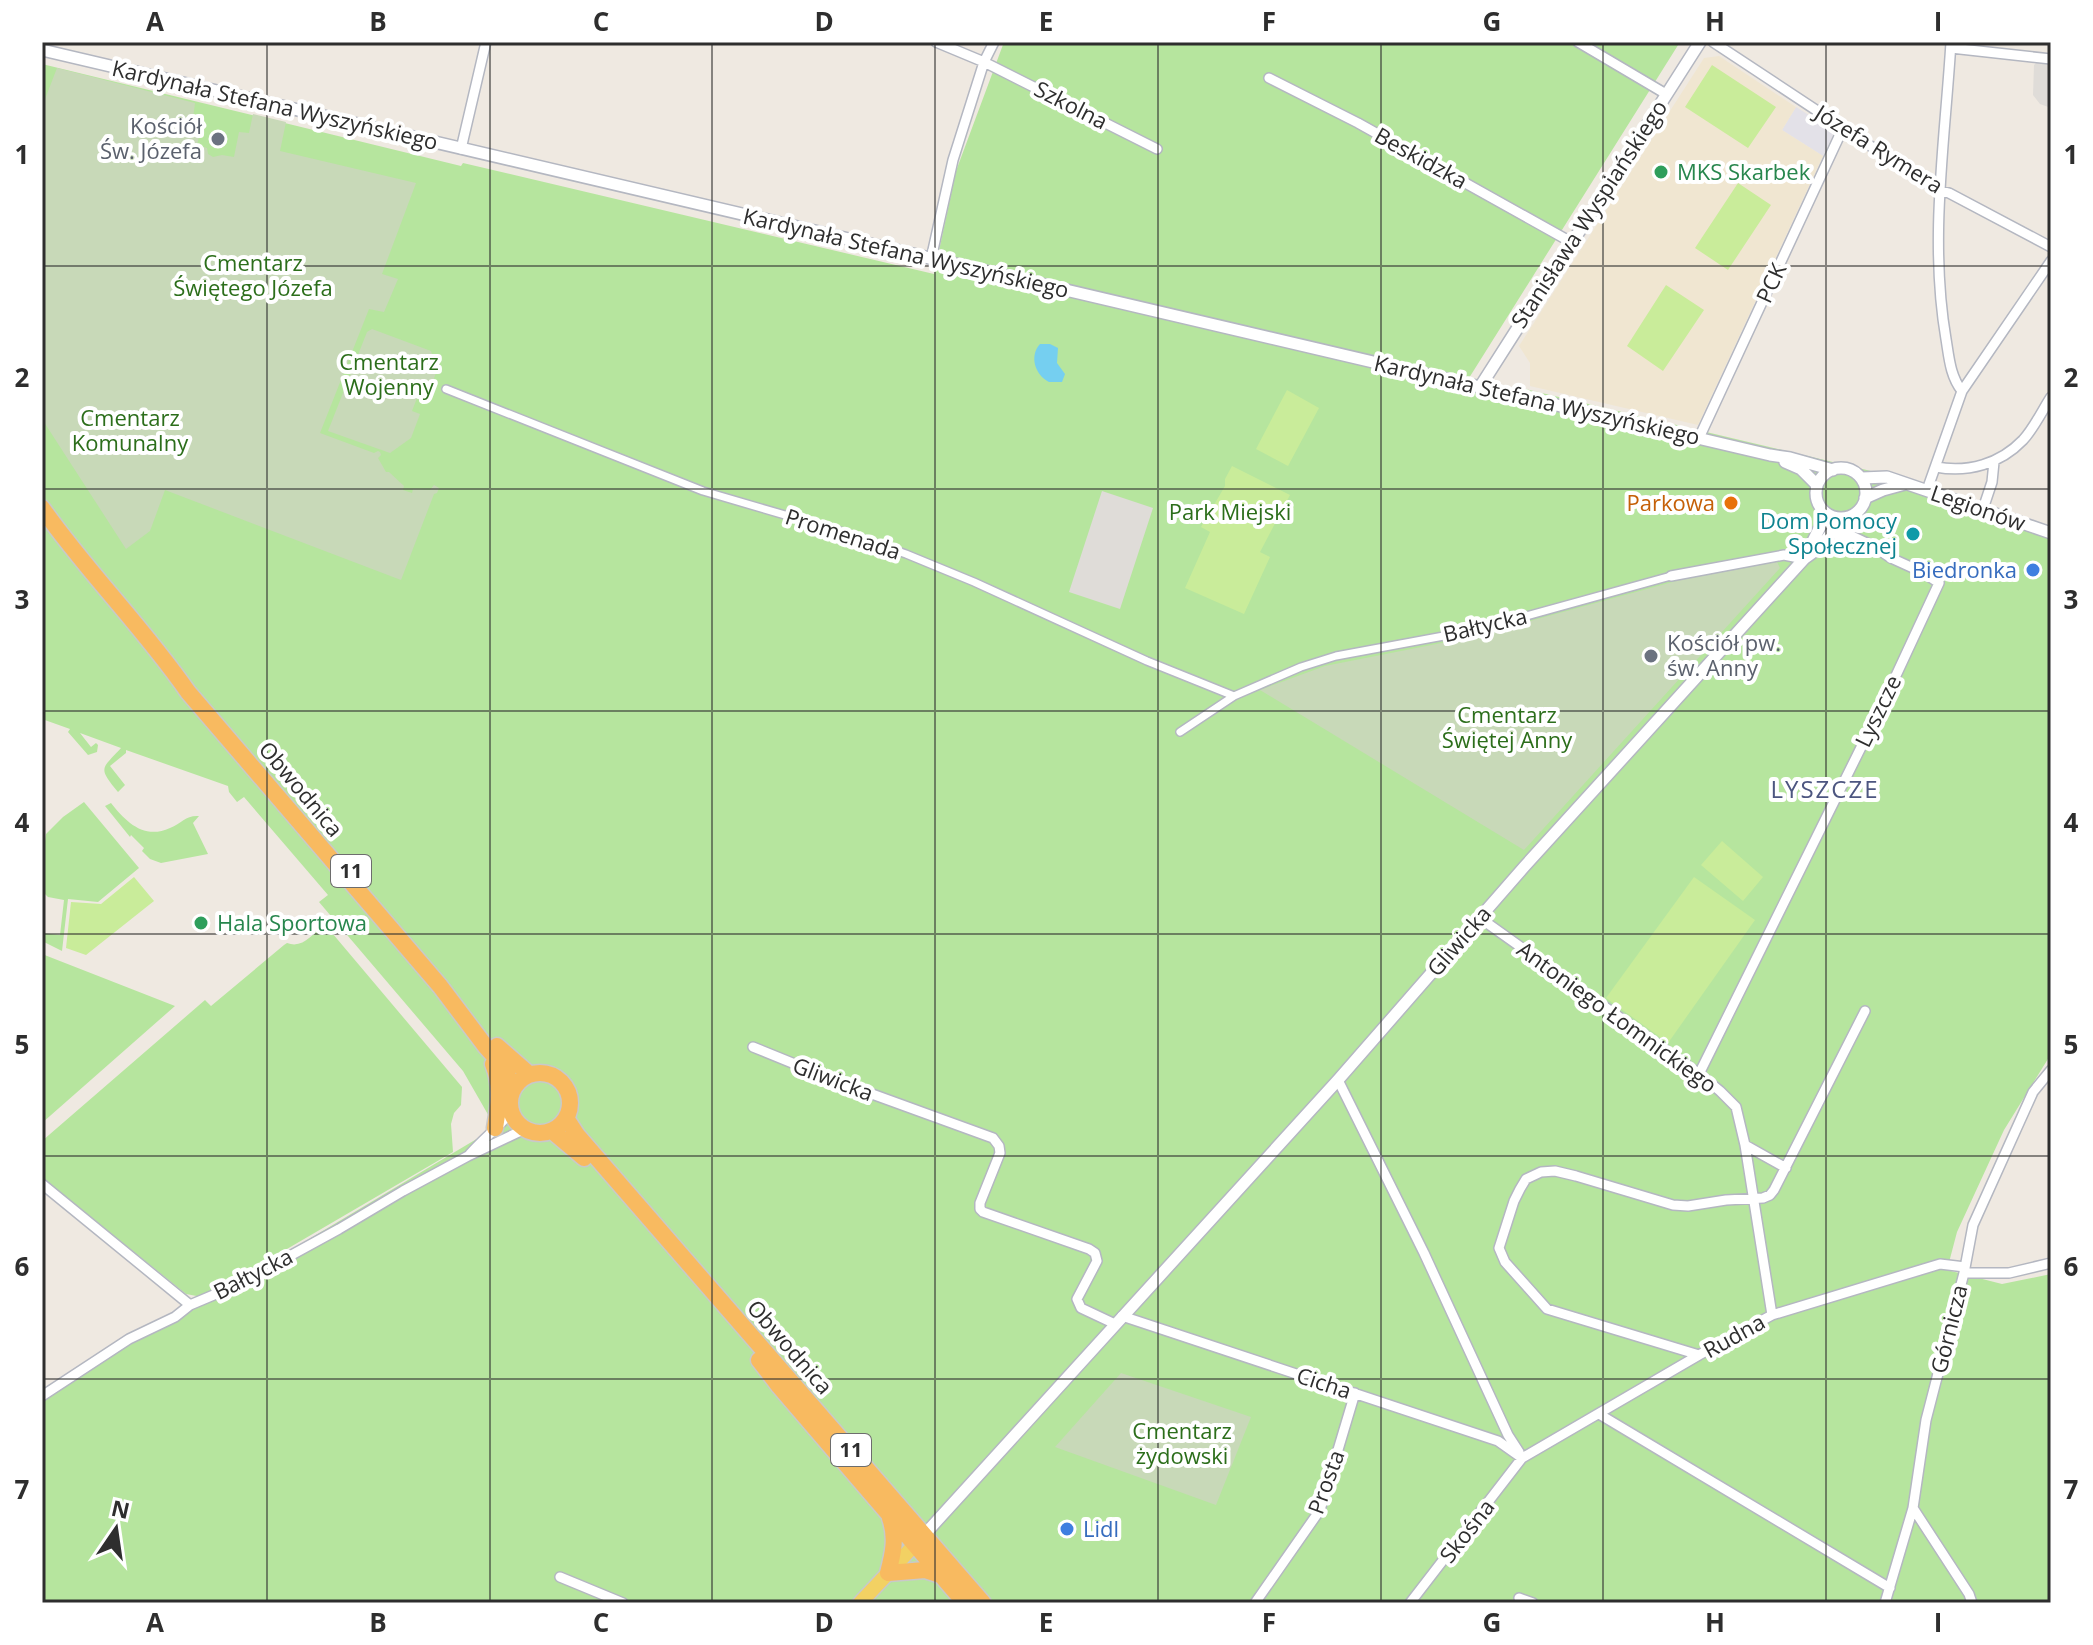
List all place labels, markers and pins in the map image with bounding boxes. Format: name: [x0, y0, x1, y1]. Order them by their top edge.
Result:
place label: Kościół Św. Józefa: [100, 110, 202, 165]
marker: Kościół Św. Józefa: [209, 130, 227, 148]
place label: MKS Skarbek: [1677, 156, 1811, 186]
marker: MKS Skarbek: [1652, 163, 1670, 181]
place label: Parkowa: [1626, 487, 1715, 517]
marker: Parkowa: [1722, 494, 1740, 512]
place label: Dom Pomocy Społecznej: [1760, 505, 1898, 560]
marker: Dom Pomocy Społecznej: [1904, 525, 1922, 543]
place label: Biedronka: [1912, 554, 2017, 584]
marker: Biedronka: [2024, 561, 2042, 579]
place label: Kościół pw. św. Anny: [1667, 627, 1781, 682]
marker: Kościół pw. św. Anny: [1642, 647, 1660, 665]
place label: Hala Sportowa: [217, 907, 367, 937]
marker: Hala Sportowa: [192, 914, 210, 932]
place label: Lidl: [1083, 1513, 1119, 1543]
marker: Lidl: [1058, 1520, 1076, 1538]

